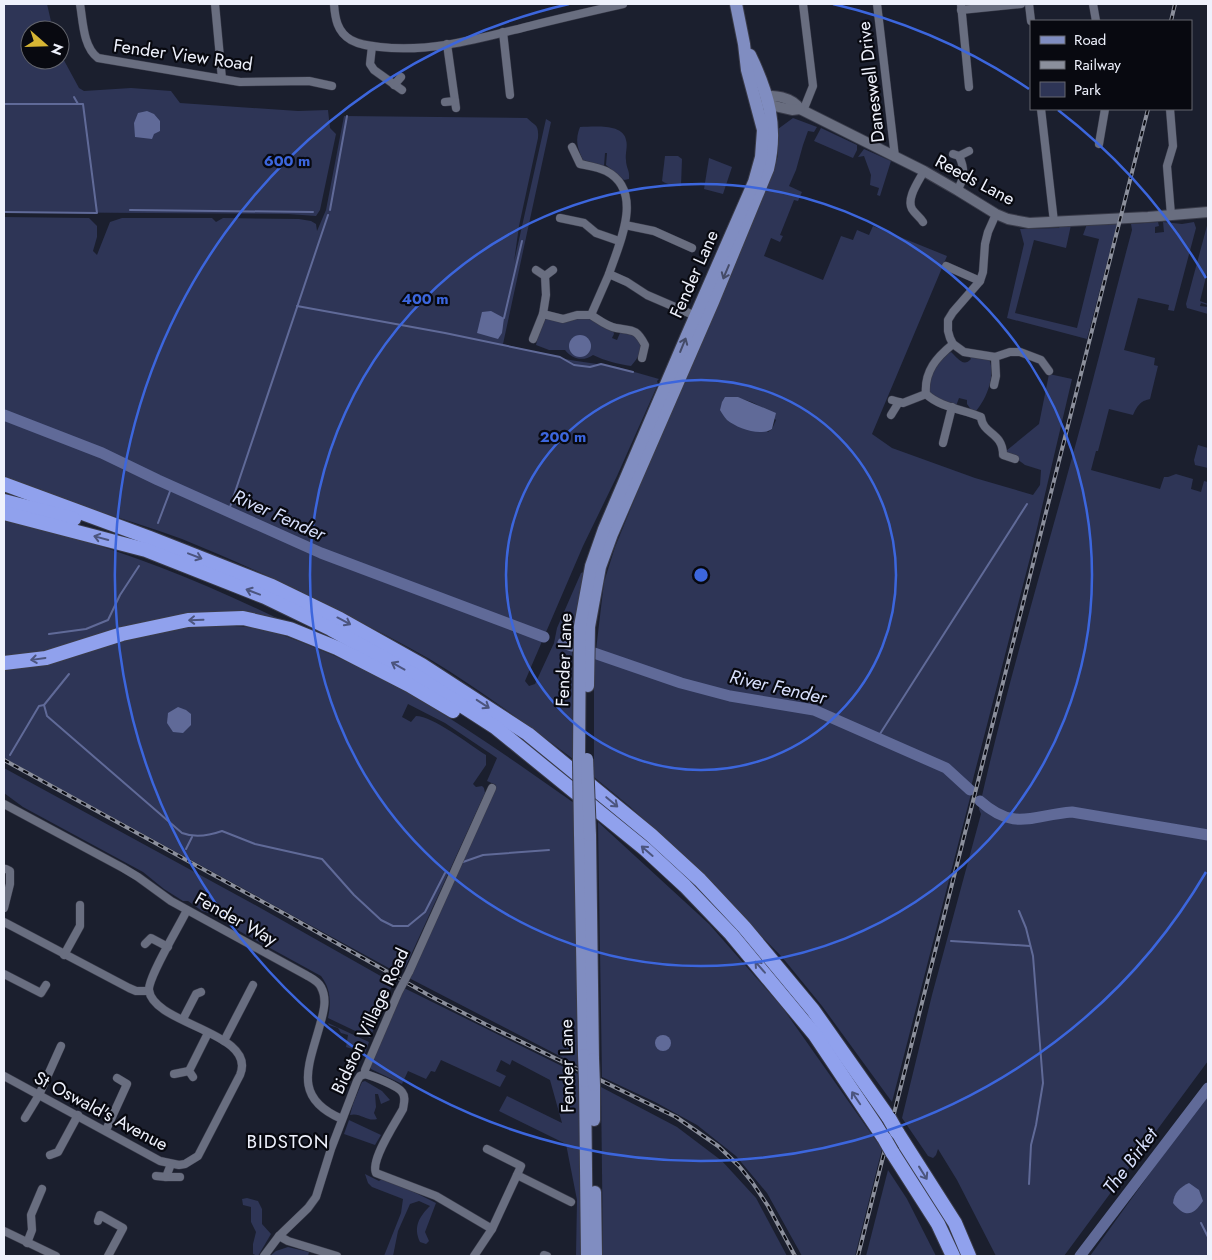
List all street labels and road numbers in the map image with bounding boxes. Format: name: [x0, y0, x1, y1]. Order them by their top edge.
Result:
street label: Daneswell Drive: [851, 20, 891, 144]
street label: Fender View Road: [112, 32, 254, 78]
street label: Reeds Lane: [930, 148, 1020, 212]
street label: Fender Lane: [663, 226, 725, 322]
street label: Fender Lane: [549, 613, 579, 707]
street label: Fender Way: [190, 886, 282, 952]
street label: Bidston Village Road: [325, 944, 415, 1098]
street label: Fender Lane: [553, 1019, 581, 1113]
street label: St Oswald's Avenue: [29, 1065, 173, 1157]

